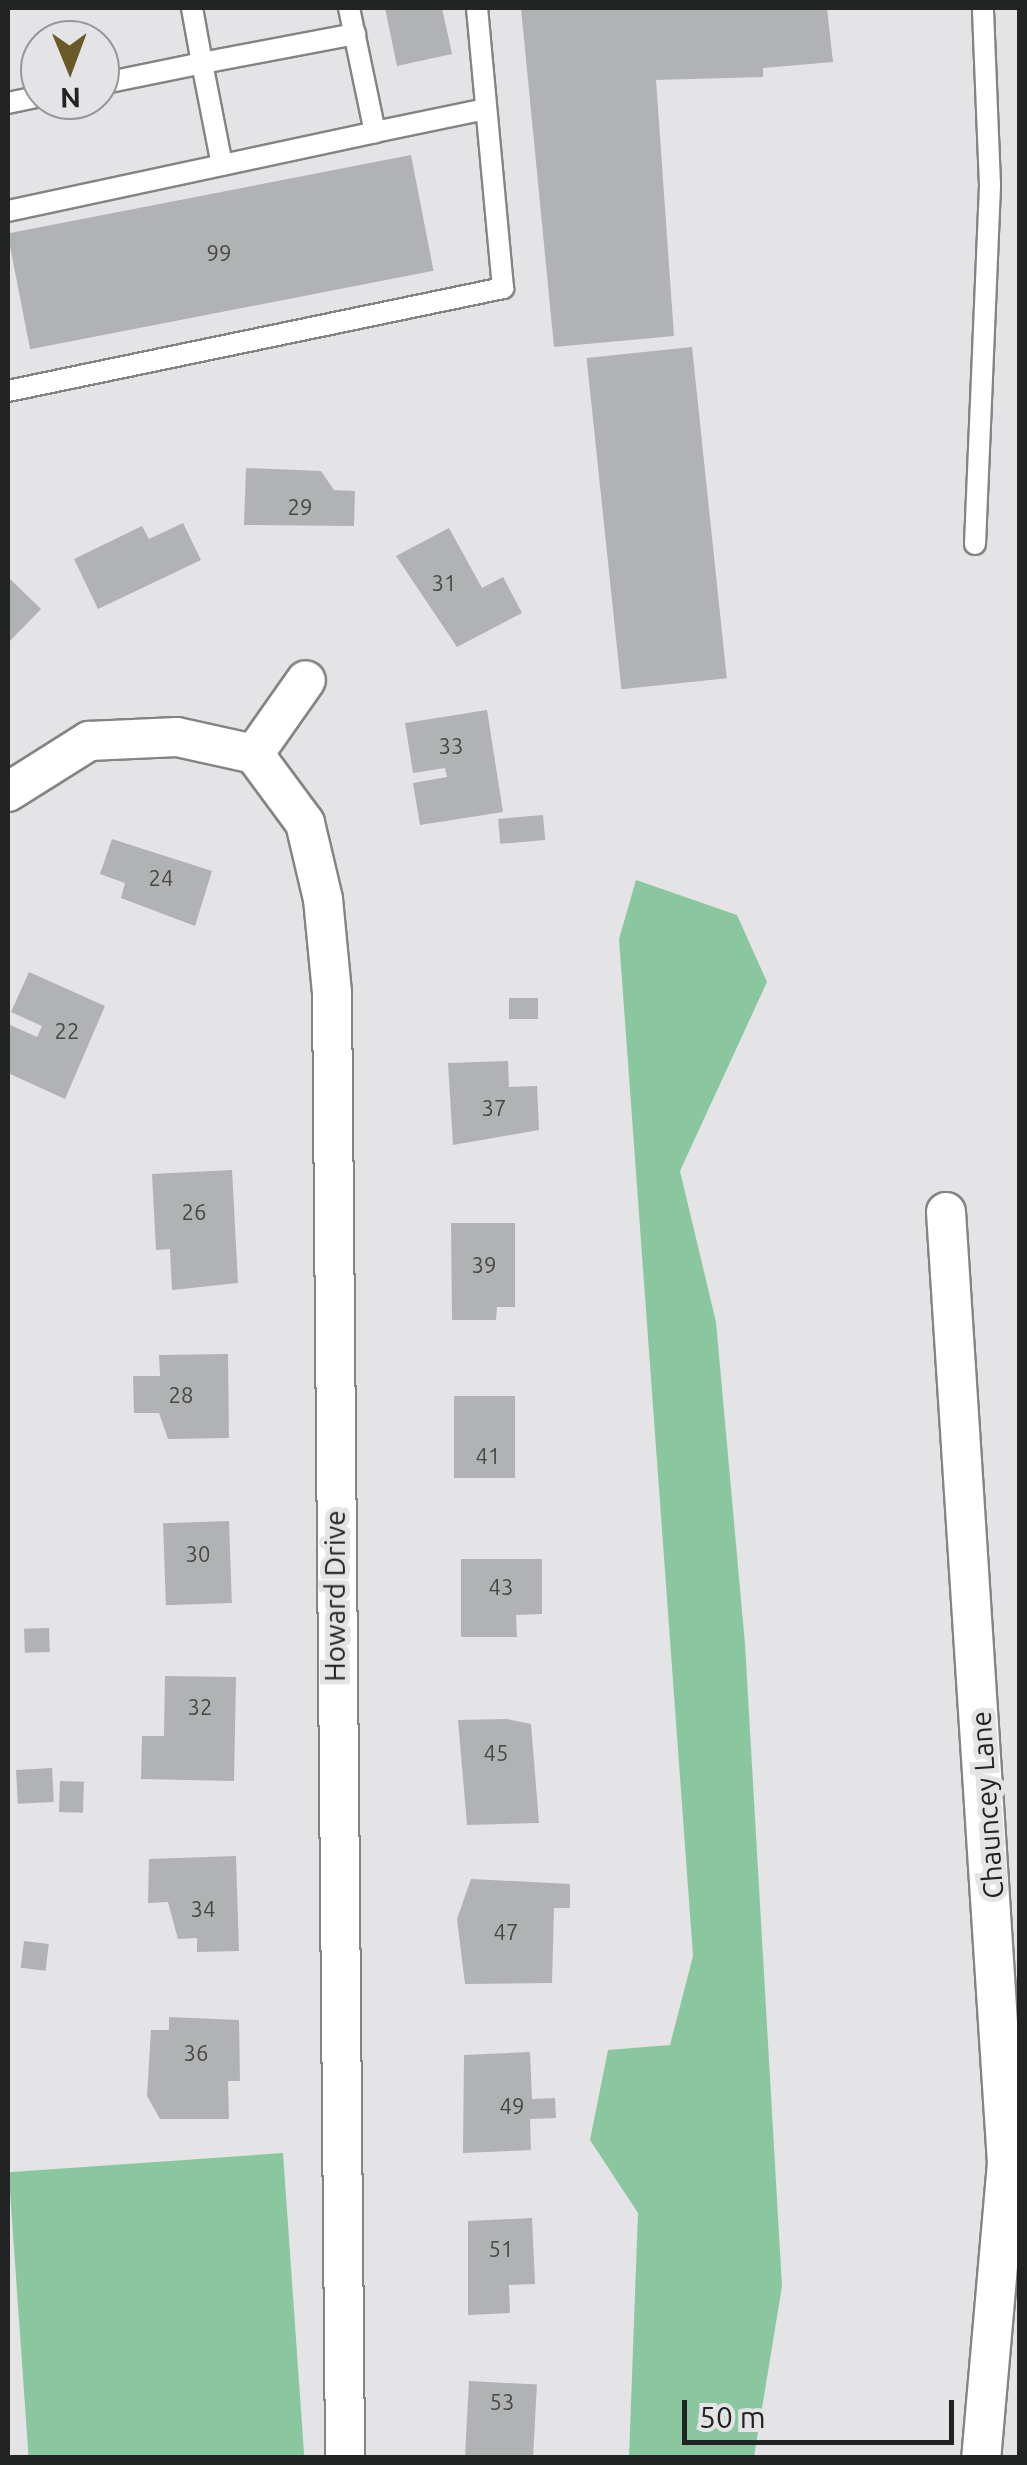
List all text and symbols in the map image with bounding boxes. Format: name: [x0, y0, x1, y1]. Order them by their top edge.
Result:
north arrow: [20, 20, 120, 120]
text: N: [60, 83, 81, 114]
house number: 99: [207, 240, 231, 266]
house number: 29: [288, 494, 312, 520]
house number: 31: [432, 570, 456, 596]
house number: 33: [439, 733, 463, 759]
house number: 24: [149, 865, 173, 891]
house number: 22: [55, 1018, 79, 1044]
house number: 37: [482, 1095, 506, 1121]
house number: 26: [182, 1199, 206, 1225]
house number: 39: [472, 1252, 496, 1278]
house number: 28: [169, 1382, 193, 1408]
house number: 41: [476, 1443, 500, 1469]
street label: Howard Drive: [318, 1510, 352, 1682]
house number: 30: [186, 1541, 210, 1567]
house number: 43: [489, 1574, 513, 1600]
house number: 32: [188, 1694, 212, 1720]
street label: Chauncey Lane: [964, 1710, 1010, 1900]
house number: 45: [484, 1740, 508, 1766]
house number: 34: [191, 1896, 215, 1922]
house number: 47: [494, 1919, 518, 1945]
house number: 36: [184, 2040, 208, 2066]
house number: 49: [500, 2093, 524, 2119]
house number: 51: [489, 2236, 513, 2262]
scale bar: [687, 2380, 960, 2442]
house number: 53: [490, 2389, 514, 2415]
text: 50 m: [699, 2400, 766, 2434]

